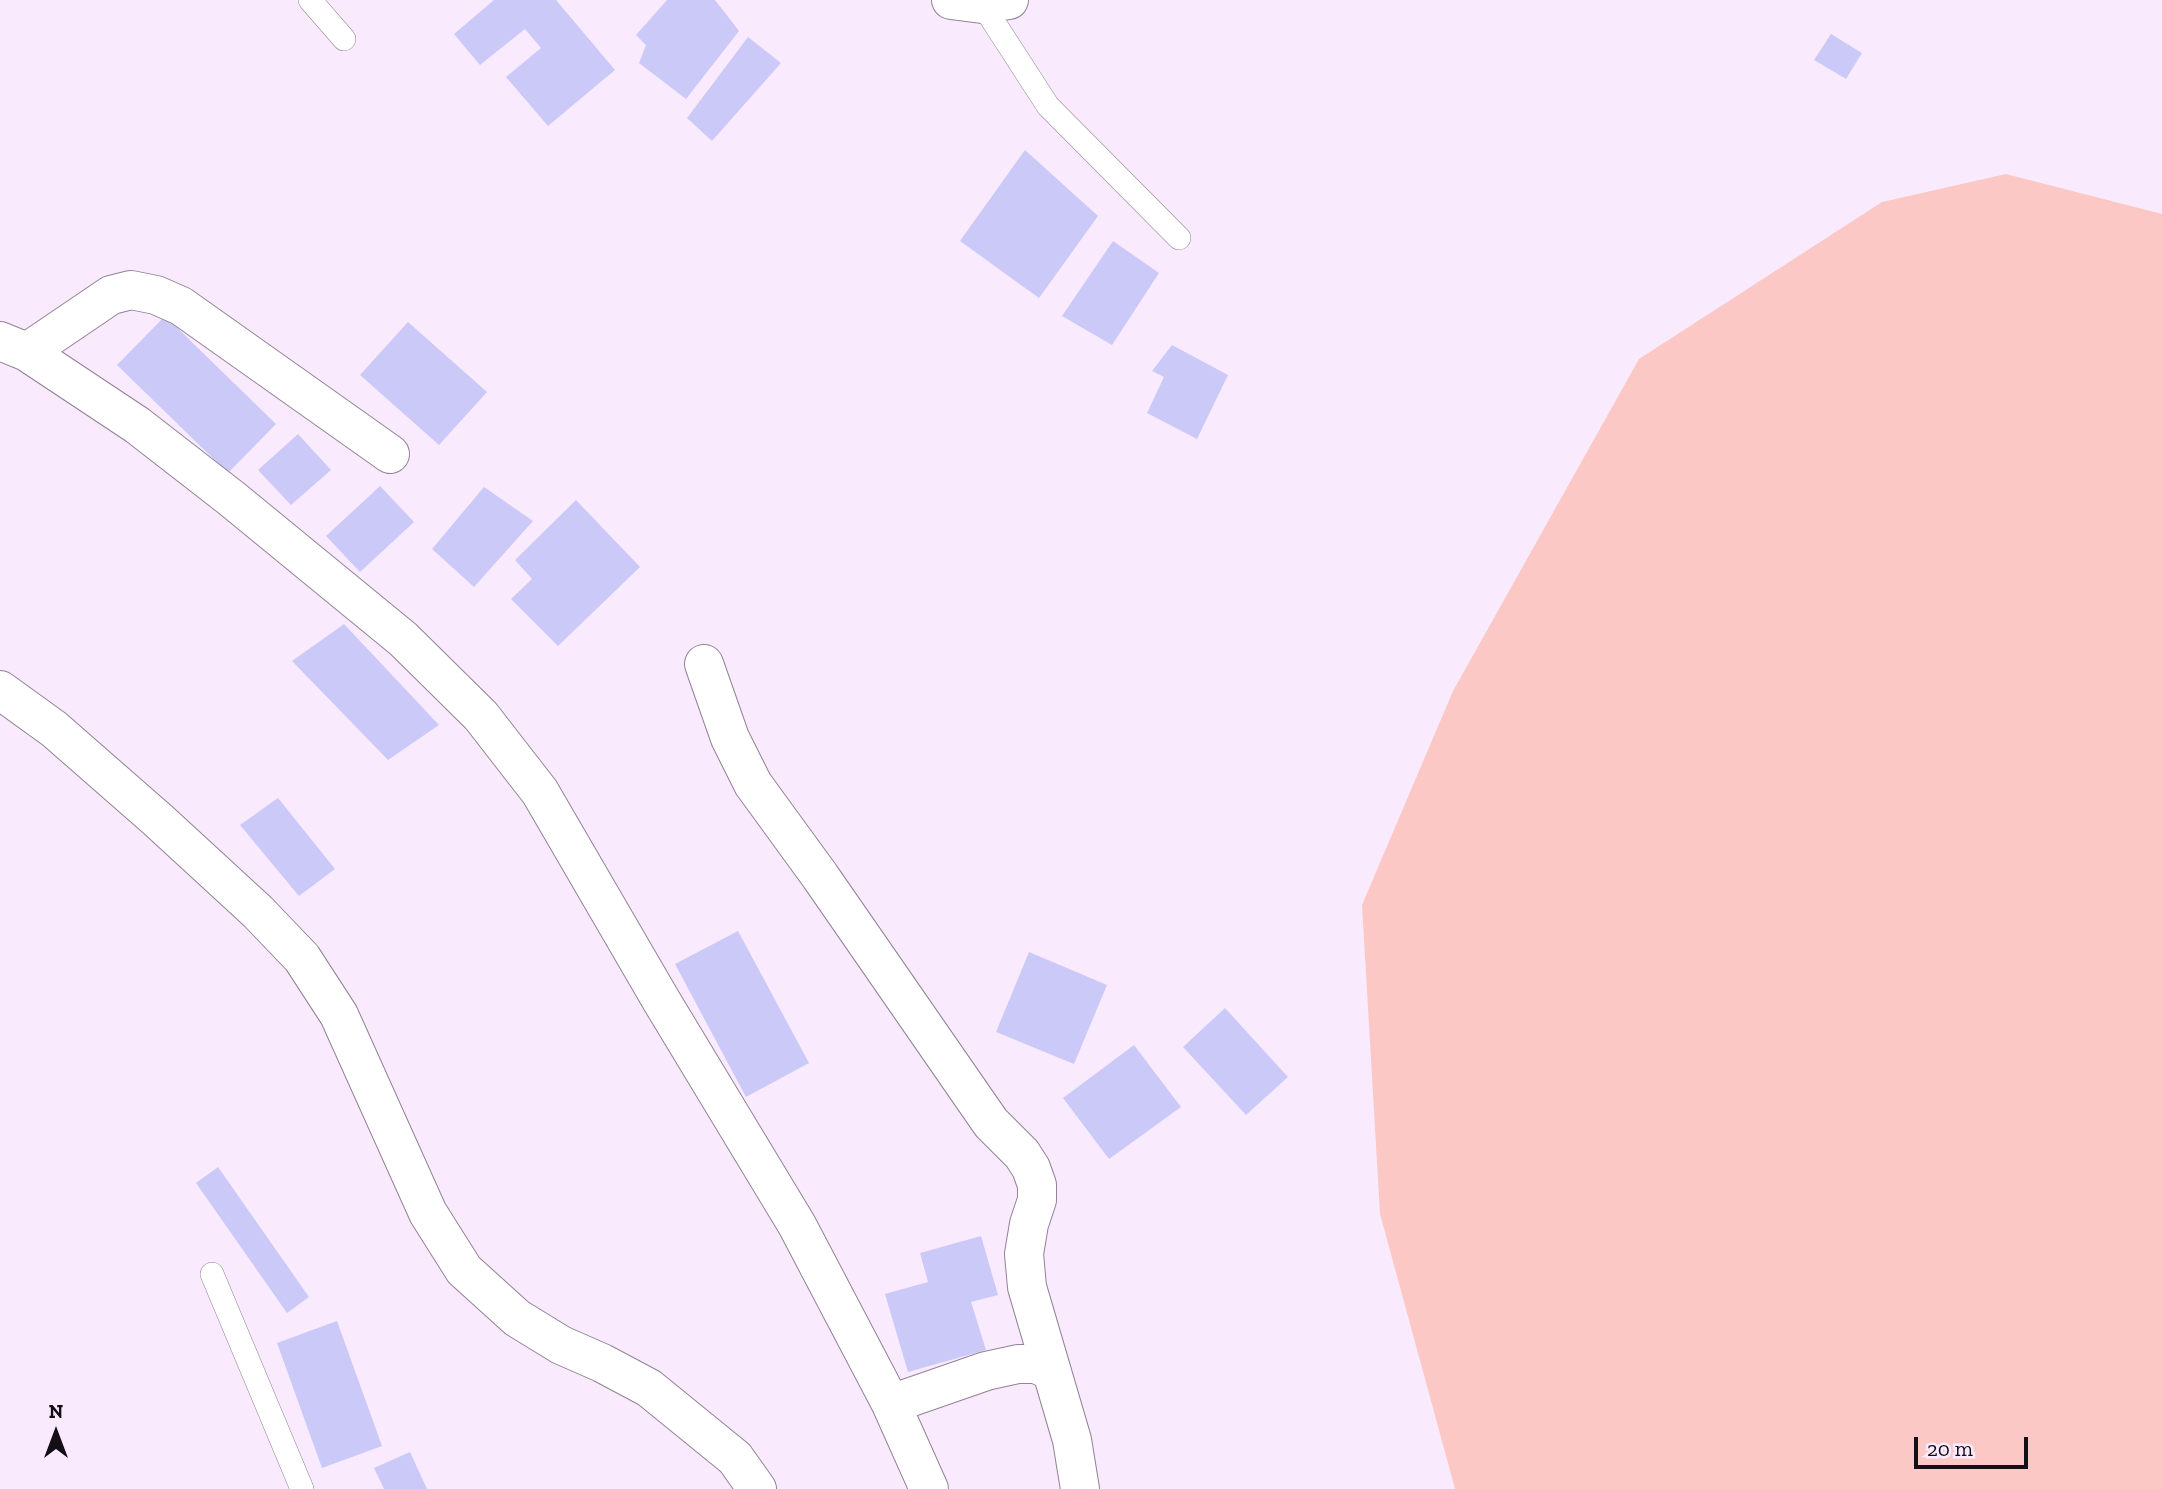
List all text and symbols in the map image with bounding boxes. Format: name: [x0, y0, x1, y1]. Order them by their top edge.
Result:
north arrow: [21, 1398, 91, 1468]
text: N: [49, 1400, 63, 1423]
scale bar: [1917, 1422, 2031, 1466]
text: 20 m: [1927, 1436, 1973, 1461]

